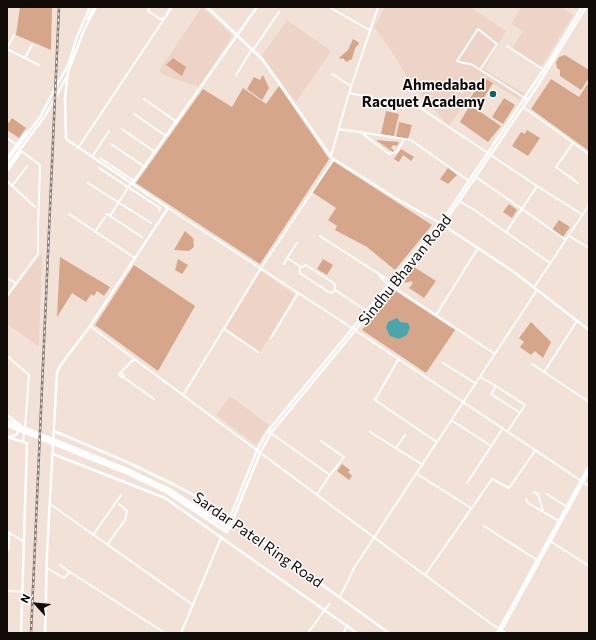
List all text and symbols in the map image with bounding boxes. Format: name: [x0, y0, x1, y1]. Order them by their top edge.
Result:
place label: Ahmedabad Racquet Academy: [362, 76, 485, 111]
marker: Ahmedabad Racquet Academy: [488, 89, 498, 99]
street label: Sindhu Bhavan Road: [355, 211, 455, 329]
street label: Sardar Patel Ring Road: [190, 488, 326, 592]
north arrow: [16, 584, 56, 624]
text: N: [17, 592, 33, 605]

